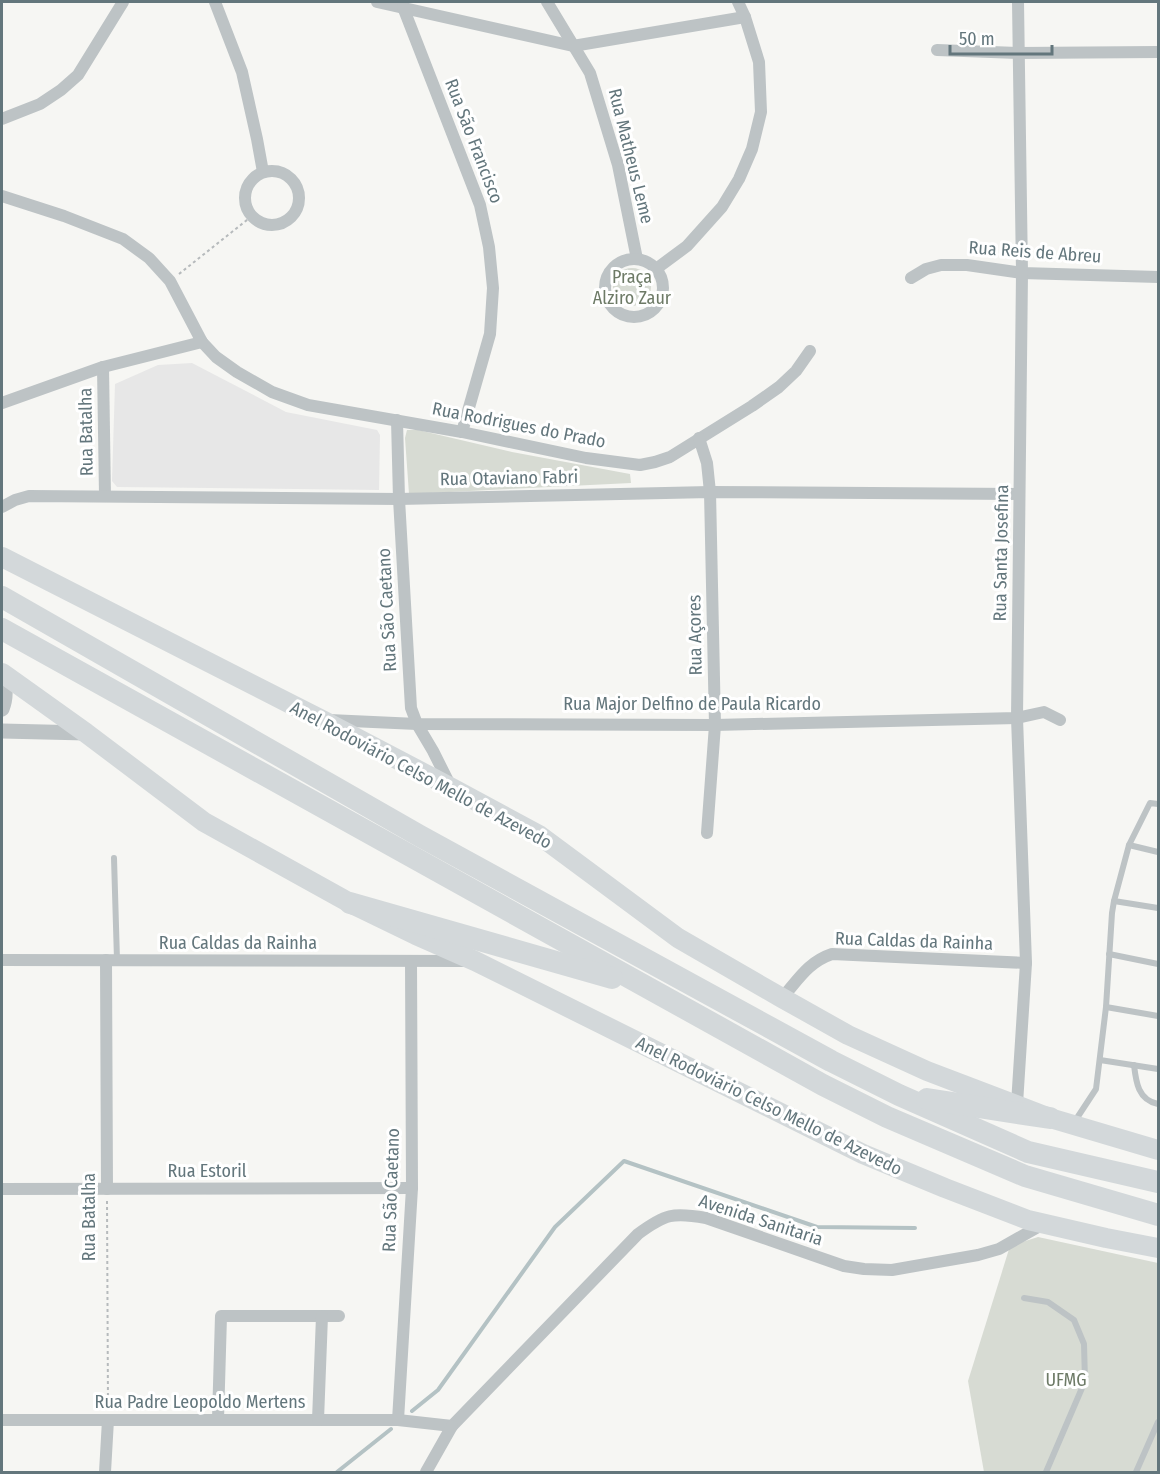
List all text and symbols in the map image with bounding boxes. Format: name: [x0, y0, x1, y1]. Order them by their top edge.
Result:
scale bar: [950, 18, 1052, 56]
text: 50 m: [959, 28, 995, 50]
street label: Rua São Francisco: [440, 76, 508, 206]
street label: Rua Matheus Leme: [604, 86, 658, 226]
street label: Rua Reis de Abreu: [968, 236, 1102, 268]
park label: Praça Alziro Zaur: [593, 266, 672, 309]
street label: Rua Batalha: [74, 387, 98, 476]
street label: Rua Rodrigues do Prado: [430, 397, 608, 453]
street label: Rua Otaviano Fabri: [440, 466, 578, 490]
street label: Rua Santa Josefina: [989, 484, 1013, 622]
street label: Rua São Caetano: [373, 548, 401, 672]
street label: Rua Açores: [683, 594, 707, 676]
street label: Rua Major Delfino de Paula Ricardo: [563, 693, 821, 715]
street label: Anel Rodoviário Celso Mello de Azevedo: [286, 696, 556, 854]
street label: Rua Caldas da Rainha: [835, 927, 994, 955]
street label: Rua Caldas da Rainha: [159, 932, 317, 954]
street label: Anel Rodoviário Celso Mello de Azevedo: [632, 1032, 906, 1180]
street label: Rua São Caetano: [378, 1128, 404, 1252]
street label: Rua Estoril: [168, 1160, 247, 1182]
street label: Rua Batalha: [78, 1173, 100, 1261]
street label: Avenida Sanitaria: [696, 1190, 826, 1250]
park label: UFMG: [1045, 1369, 1087, 1391]
street label: Rua Padre Leopoldo Mertens: [95, 1391, 306, 1413]

